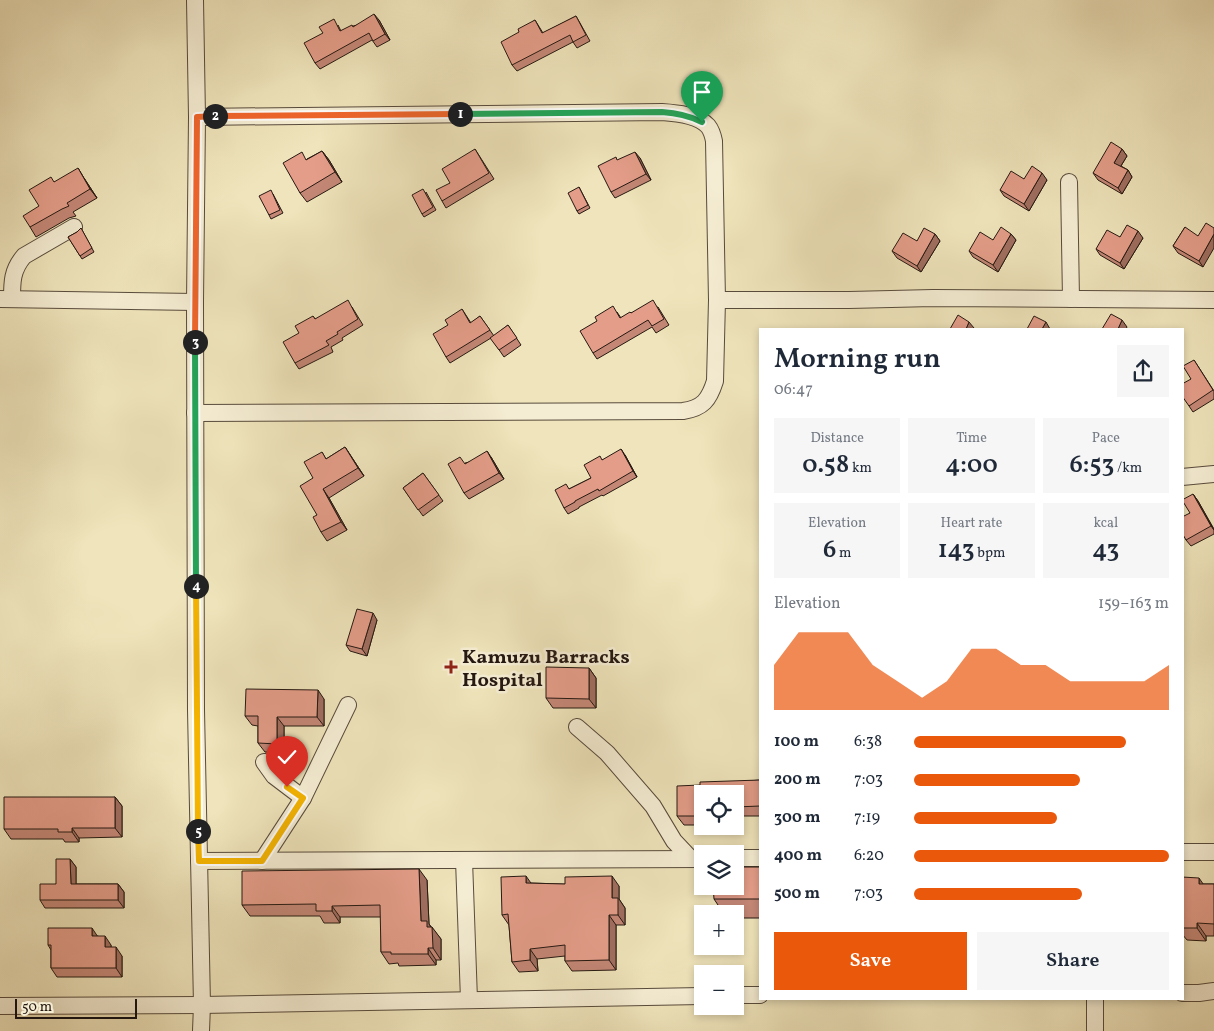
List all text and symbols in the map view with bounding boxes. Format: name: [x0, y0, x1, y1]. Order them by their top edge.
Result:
pin: [681, 71, 723, 122]
icon: arrive: [688, 78, 716, 106]
pin: 1: [448, 102, 472, 126]
pin: 2: [202, 104, 228, 128]
text: 1: [458, 105, 463, 124]
text: 2: [212, 107, 219, 126]
pin: 3: [182, 330, 208, 354]
text: 3: [192, 333, 199, 352]
text: Morning run: [774, 340, 941, 379]
button: share: [1117, 345, 1169, 397]
text: 06:47: [774, 379, 813, 401]
text: Distance: [810, 429, 864, 448]
text: Time: [956, 429, 987, 448]
text: Pace: [1092, 429, 1120, 448]
text: 0.58: [802, 448, 849, 483]
text: 4:00: [945, 448, 998, 483]
text: 6:53: [1069, 448, 1114, 483]
text: km: [849, 459, 872, 478]
text: /km: [1114, 459, 1142, 478]
text: Elevation: [808, 514, 866, 533]
text: Heart rate: [941, 514, 1002, 533]
text: kcal: [1093, 514, 1118, 533]
text: 6: [823, 533, 836, 568]
text: 143: [938, 533, 974, 568]
text: 43: [1092, 533, 1119, 568]
text: m: [836, 544, 851, 563]
text: bpm: [974, 544, 1005, 563]
pin: 4: [184, 574, 208, 598]
text: 4: [192, 577, 201, 596]
text: Elevation: [774, 593, 841, 615]
text: 159–163 m: [1098, 593, 1169, 615]
place label: Kamuzu Barracks Hospital: [462, 644, 630, 695]
marker: Kamuzu Barracks Hospital: [444, 660, 458, 674]
text: 100 m: [774, 731, 819, 753]
text: 6:38: [854, 731, 882, 753]
pin: [266, 736, 308, 787]
icon: check: [273, 743, 301, 771]
text: 200 m: [774, 769, 821, 791]
text: 7:03: [854, 769, 883, 791]
map controls: [694, 785, 744, 1015]
button: locate: [694, 785, 744, 835]
text: 300 m: [774, 807, 820, 829]
text: 7:19: [854, 807, 880, 829]
pin: 5: [186, 818, 210, 844]
text: 5: [195, 822, 202, 841]
button: layers: [694, 845, 744, 895]
text: 400 m: [774, 845, 822, 867]
text: 6:20: [854, 845, 884, 867]
text: 500 m: [774, 883, 820, 905]
text: 7:03: [854, 883, 883, 905]
button: +: [694, 905, 744, 955]
button: Save: [774, 932, 967, 990]
button: Share: [977, 932, 1169, 990]
button: −: [694, 965, 744, 1015]
scale bar: [15, 996, 138, 1019]
text: 50 m: [22, 998, 52, 1017]

